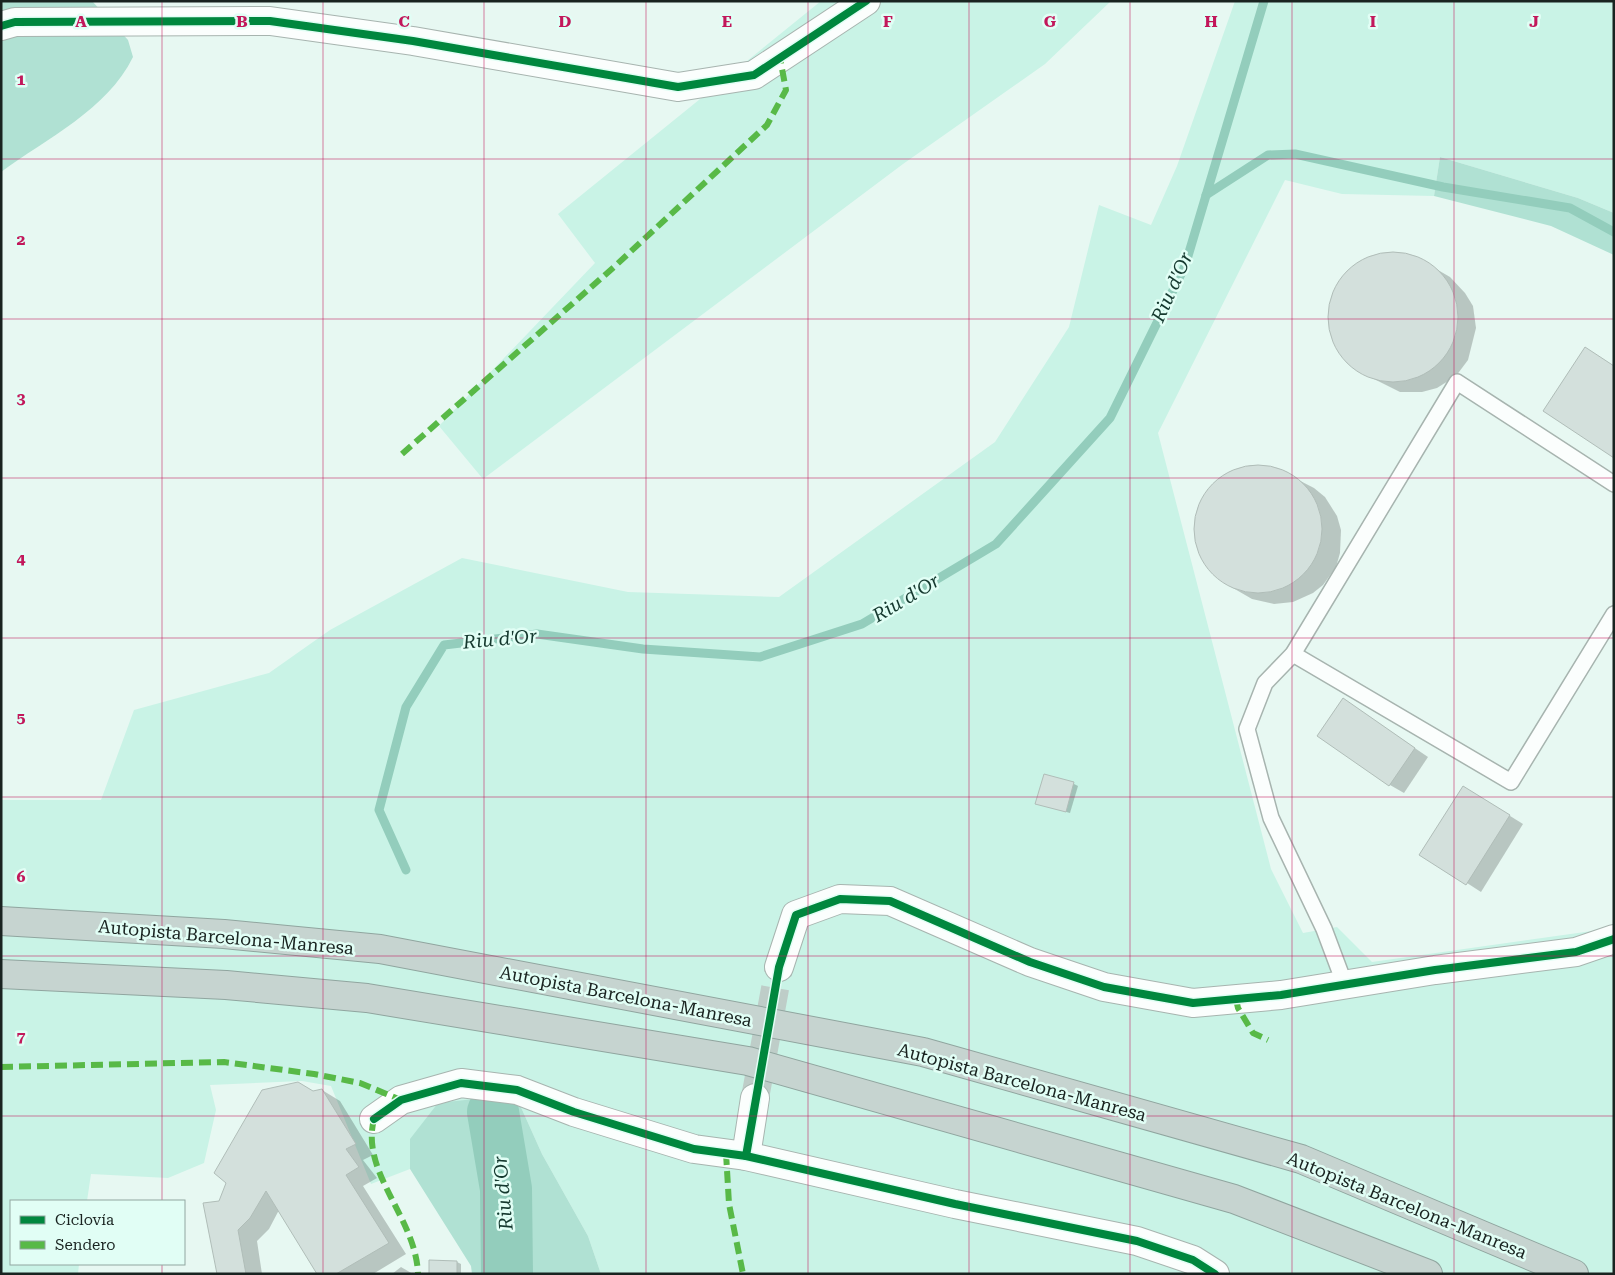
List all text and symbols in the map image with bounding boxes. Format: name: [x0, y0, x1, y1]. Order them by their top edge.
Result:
text: A: [75, 12, 87, 31]
text: B: [236, 12, 248, 31]
text: C: [398, 12, 410, 31]
text: D: [559, 12, 572, 31]
text: E: [722, 12, 732, 31]
text: F: [883, 12, 893, 31]
text: G: [1044, 12, 1057, 31]
text: H: [1204, 12, 1218, 31]
text: I: [1370, 12, 1376, 31]
text: J: [1529, 12, 1539, 31]
text: 1: [17, 70, 26, 89]
text: 2: [17, 230, 26, 249]
water label: Riu d'Or: [1146, 248, 1198, 327]
text: 3: [17, 389, 26, 408]
text: 4: [17, 549, 26, 568]
water label: Riu d'Or: [867, 569, 944, 628]
water label: Riu d'Or: [461, 624, 538, 654]
text: 5: [17, 708, 26, 727]
text: 6: [17, 867, 26, 886]
street label: Autopista Barcelona-Manresa: [97, 915, 355, 959]
street label: Autopista Barcelona-Manresa: [498, 961, 754, 1031]
text: 7: [17, 1027, 26, 1046]
street label: Autopista Barcelona-Manresa: [895, 1039, 1149, 1125]
street label: Autopista Barcelona-Manresa: [1284, 1147, 1530, 1263]
water label: Riu d'Or: [488, 1155, 518, 1232]
legend: [10, 1200, 185, 1265]
text: Ciclovía: [55, 1211, 114, 1229]
text: Sendero: [55, 1236, 116, 1254]

